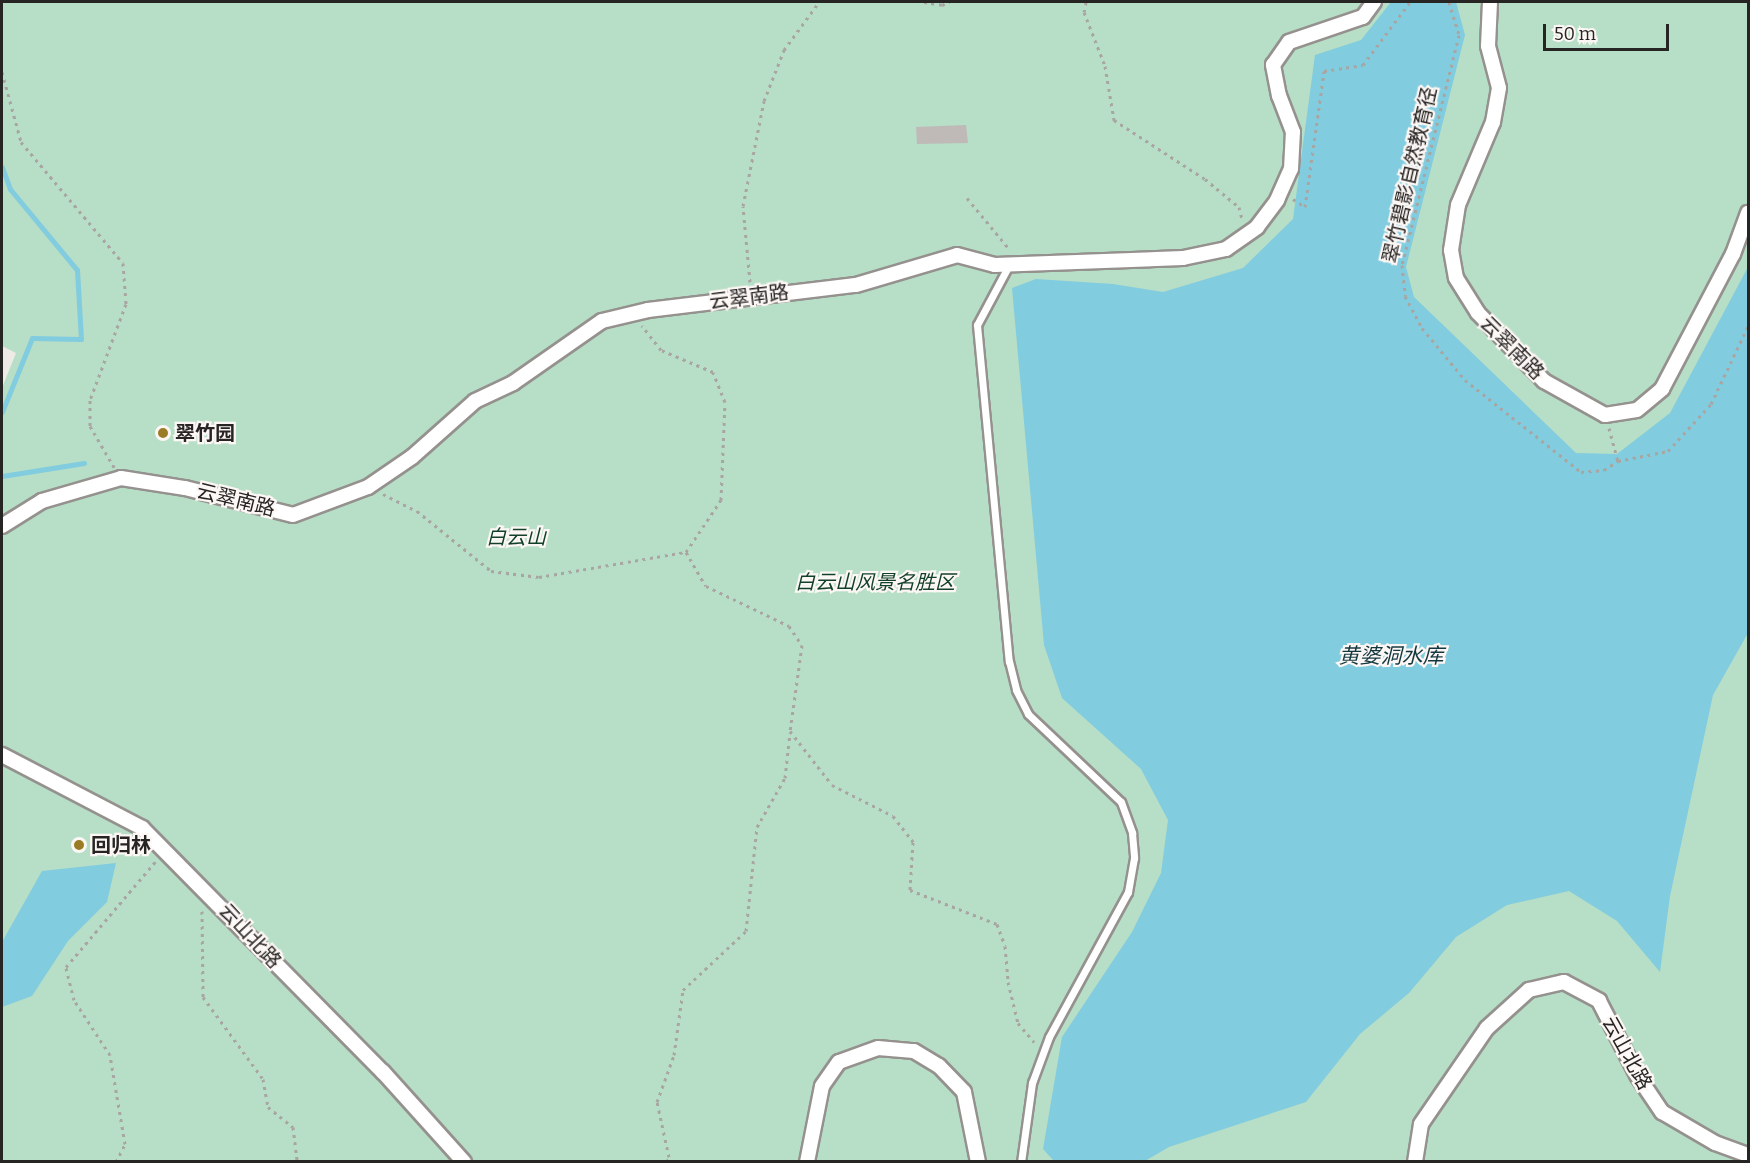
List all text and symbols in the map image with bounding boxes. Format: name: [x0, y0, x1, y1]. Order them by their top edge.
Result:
scale bar: [1546, 12, 1672, 50]
text: 50 m: [1554, 23, 1596, 45]
street label: 翠竹碧影自然教育径: [1378, 85, 1442, 265]
street label: 云翠南路: [708, 280, 790, 314]
street label: 云翠南路: [1475, 311, 1549, 385]
place label: 翠竹园: [175, 421, 235, 445]
marker: 翠竹园: [156, 426, 170, 440]
street label: 云翠南路: [194, 479, 278, 521]
park label: 白云山: [486, 525, 546, 549]
park label: 白云山风景名胜区: [795, 570, 955, 594]
water label: 黄婆洞水库: [1339, 643, 1443, 669]
place label: 回归林: [91, 833, 151, 857]
marker: 回归林: [72, 838, 86, 852]
street label: 云山北路: [214, 899, 286, 973]
street label: 云山北路: [1597, 1012, 1657, 1094]

